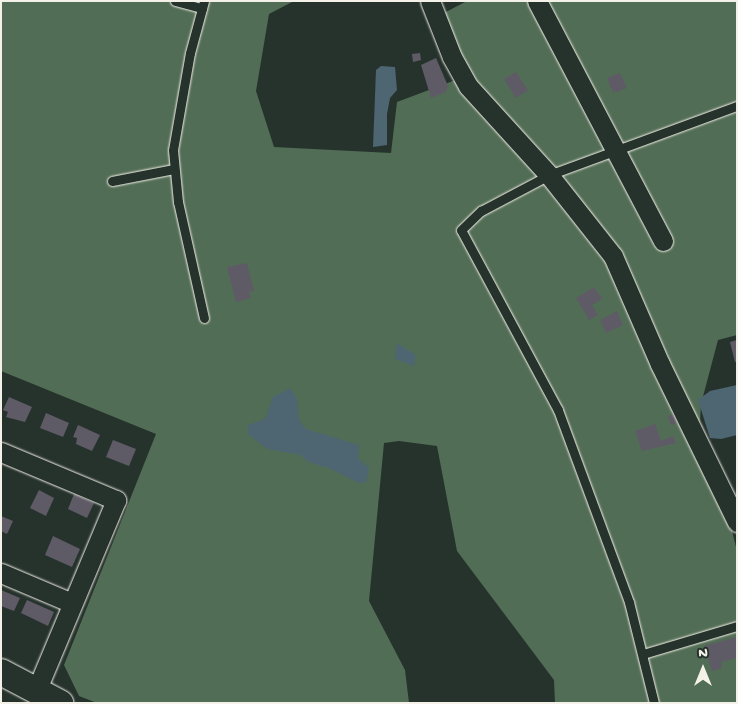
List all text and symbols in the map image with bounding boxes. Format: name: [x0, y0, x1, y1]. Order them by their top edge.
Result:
north arrow: [678, 644, 728, 694]
text: N: [698, 645, 708, 662]

